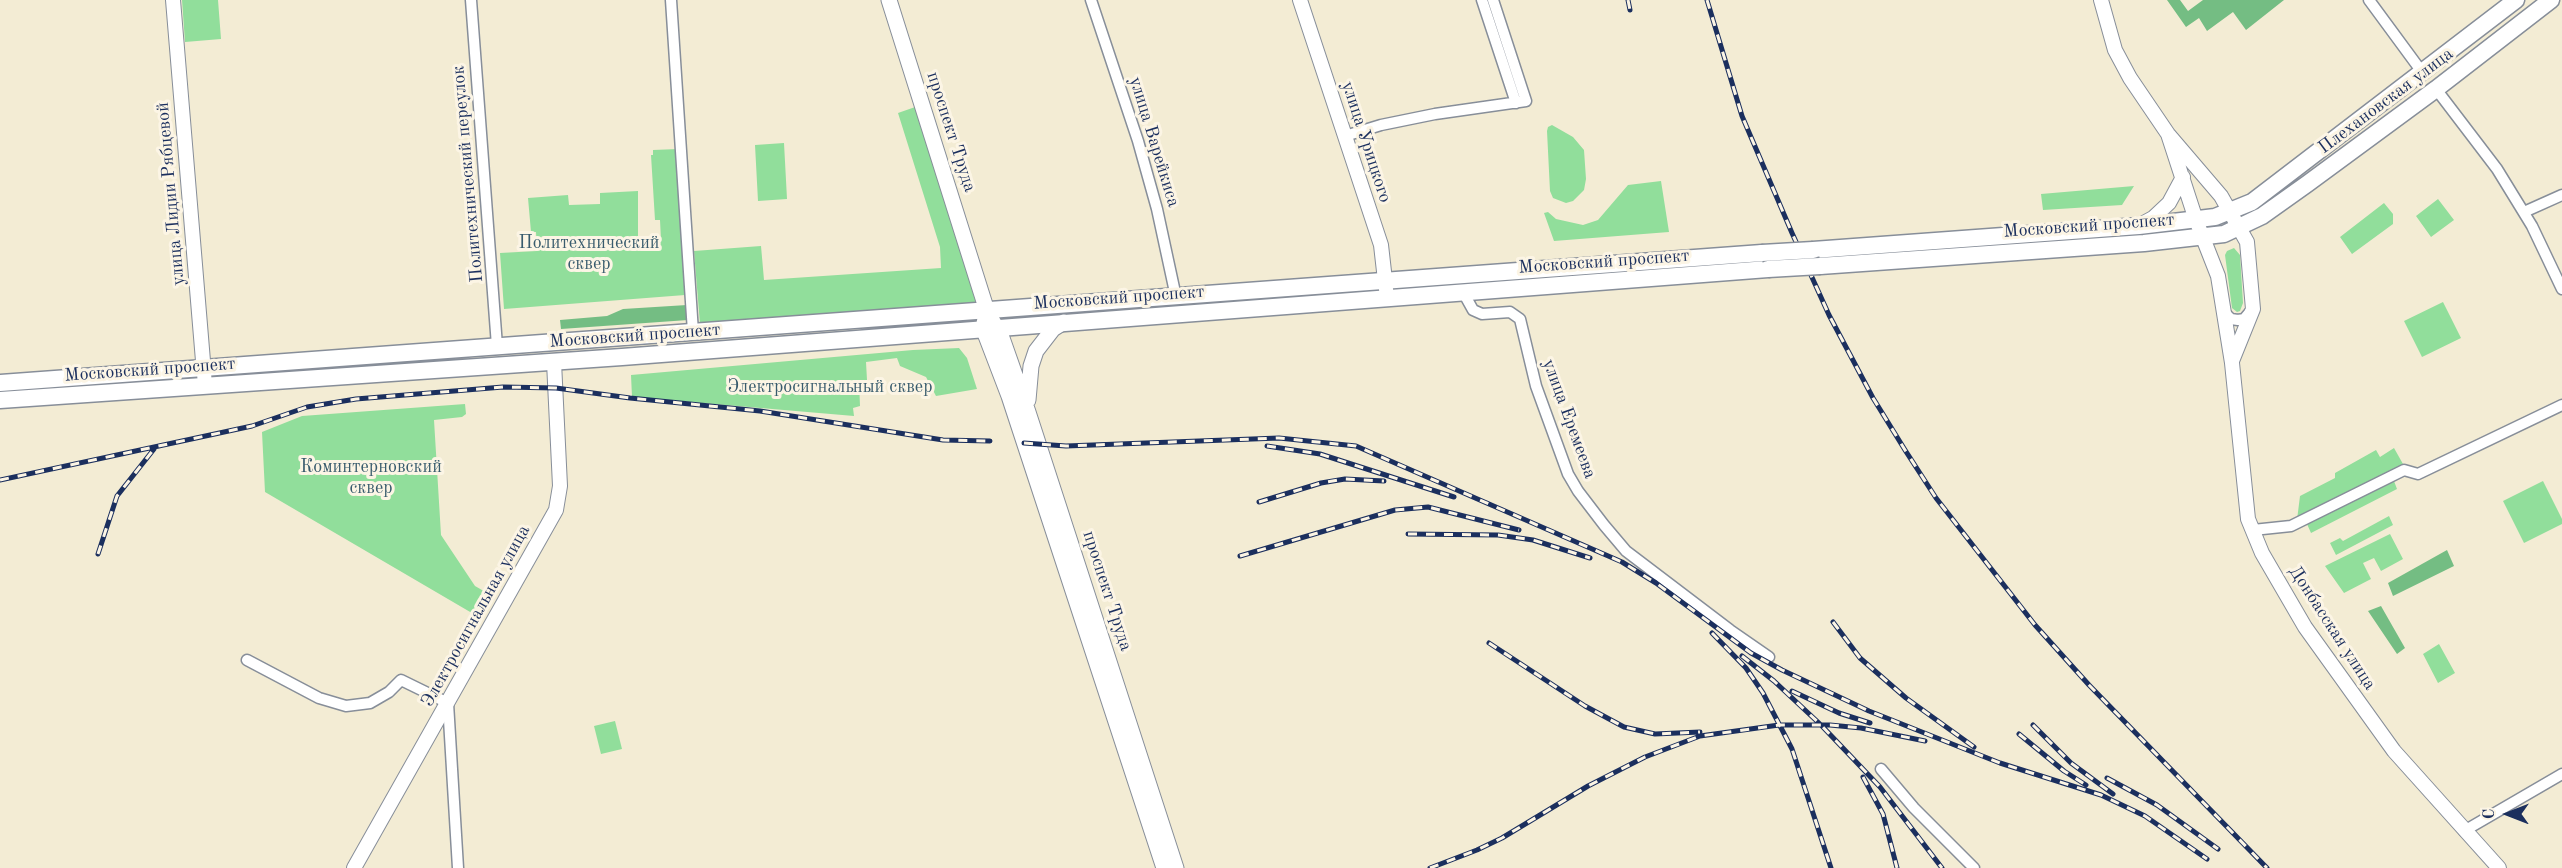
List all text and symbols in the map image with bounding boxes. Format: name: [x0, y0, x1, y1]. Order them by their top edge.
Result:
street label: Плехановская улица: [2314, 43, 2458, 159]
street label: Политехнический переулок: [448, 65, 488, 283]
street label: проспект Труда: [921, 69, 981, 195]
street label: улица Варейкиса: [1124, 74, 1184, 210]
street label: улица Урицкого: [1336, 79, 1396, 205]
street label: улица Лидии Рябцевой: [152, 101, 190, 287]
street label: Московский проспект: [2003, 209, 2175, 243]
park label: Политехнический сквер: [518, 232, 660, 274]
street label: Московский проспект: [1518, 245, 1690, 279]
street label: Московский проспект: [1033, 281, 1205, 315]
street label: Московский проспект: [549, 319, 721, 353]
street label: Московский проспект: [64, 353, 236, 387]
street label: улица Еремеева: [1537, 356, 1601, 482]
park label: Электросигнальный сквер: [728, 376, 932, 398]
park label: Коминтерновский сквер: [300, 456, 442, 498]
street label: Электросигнальная улица: [417, 521, 535, 711]
street label: проспект Труда: [1077, 528, 1137, 654]
street label: Донбасская улица: [2284, 562, 2380, 694]
north arrow: [2478, 784, 2538, 844]
text: С: [2482, 809, 2498, 819]

